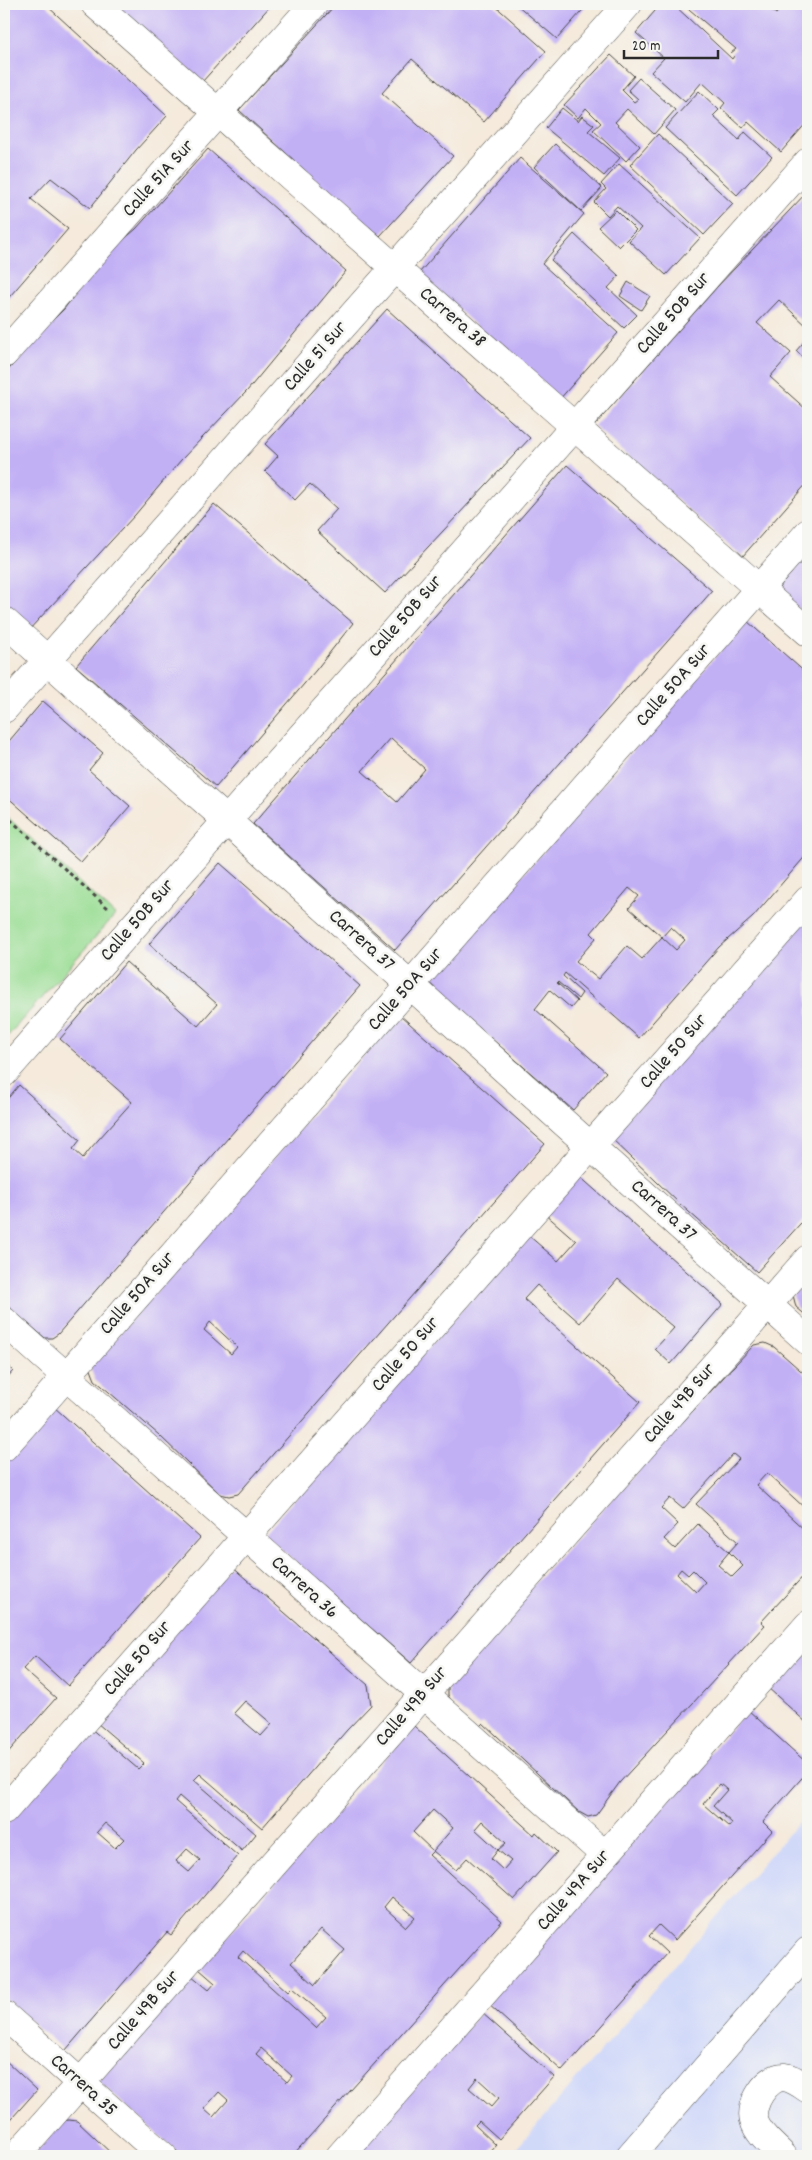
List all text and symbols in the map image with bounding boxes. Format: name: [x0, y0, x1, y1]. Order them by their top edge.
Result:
scale bar: [624, 28, 718, 60]
text: 20 m: [632, 36, 660, 58]
street label: Calle 51A Sur: [116, 133, 202, 224]
street label: Calle 50B Sur: [630, 266, 718, 361]
street label: Carrera 38: [412, 281, 492, 355]
street label: Calle 51 Sur: [277, 315, 355, 398]
street label: Calle 50B Sur: [362, 569, 450, 664]
street label: Calle 50A Sur: [630, 638, 719, 734]
street label: Calle 50B Sur: [94, 873, 182, 968]
street label: Carrera 37: [322, 904, 400, 978]
street label: Calle 50A Sur: [362, 942, 451, 1038]
street label: Calle 50 Sur: [633, 1008, 715, 1096]
street label: Carrera 37: [624, 1174, 702, 1248]
street label: Calle 50A Sur: [94, 1246, 183, 1342]
street label: Calle 50 Sur: [365, 1311, 447, 1399]
street label: Calle 49B Sur: [637, 1357, 723, 1450]
street label: Carrera 36: [264, 1550, 344, 1626]
street label: Calle 50 Sur: [97, 1615, 179, 1703]
street label: Calle 49B Sur: [369, 1660, 455, 1753]
street label: Calle 49A Sur: [531, 1844, 618, 1938]
street label: Calle 49B Sur: [101, 1964, 187, 2057]
street label: Carrera 35: [43, 2048, 123, 2124]

